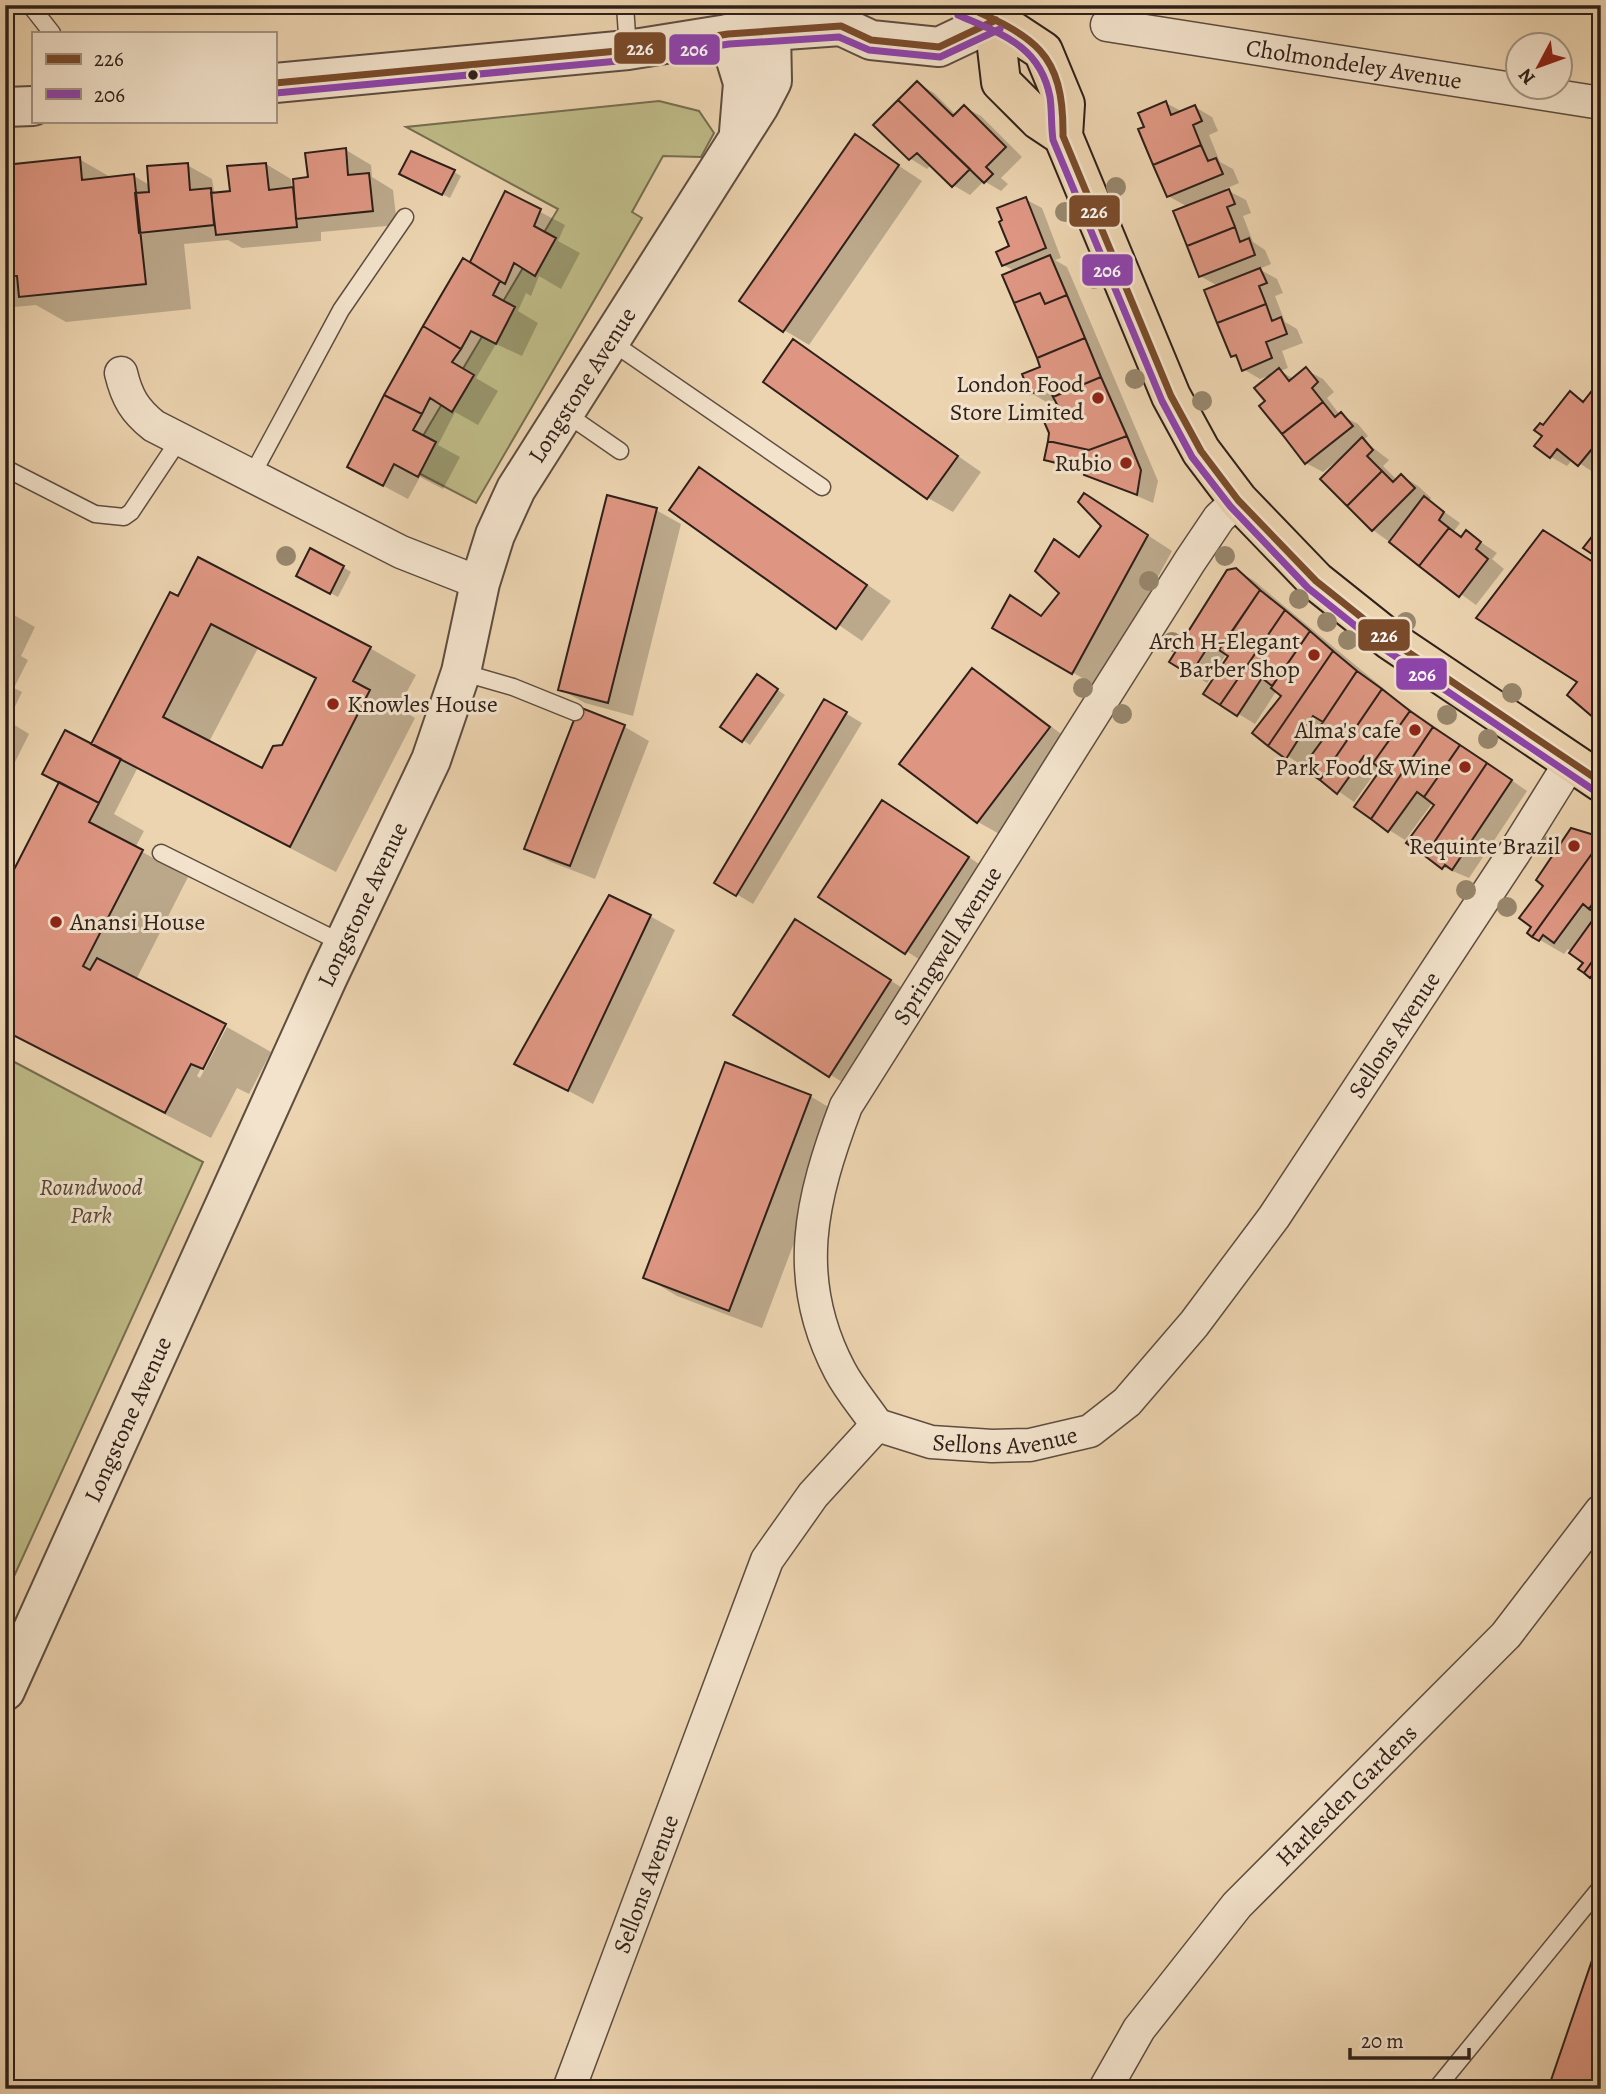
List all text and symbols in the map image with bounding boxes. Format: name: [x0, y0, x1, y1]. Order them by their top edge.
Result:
line badge: 226: [613, 31, 667, 65]
street label: Cholmondeley Avenue: [1244, 31, 1464, 97]
legend: [32, 32, 276, 122]
north arrow: [1504, 32, 1574, 102]
line badge: 206: [668, 33, 721, 66]
text: 226: [626, 36, 654, 62]
text: 206: [680, 37, 708, 63]
text: 226: [94, 45, 124, 73]
text: N: [1512, 63, 1541, 90]
unlabelled marker: [466, 68, 480, 82]
text: 206: [94, 81, 125, 109]
line badge: 226: [1068, 194, 1121, 228]
text: 226: [1080, 199, 1108, 225]
line badge: 206: [1081, 253, 1134, 287]
text: 206: [1093, 258, 1121, 284]
street label: Longstone Avenue: [521, 301, 644, 469]
place label: London Food Store Limited: [950, 368, 1084, 428]
marker: London Food Store Limited: [1090, 390, 1106, 406]
place label: Rubio: [1054, 447, 1112, 479]
marker: Rubio: [1118, 455, 1134, 471]
line badge: 226: [1357, 618, 1411, 652]
text: 226: [1370, 623, 1398, 649]
place label: Arch H-Elegant Barber Shop: [1148, 625, 1300, 685]
marker: Arch H-Elegant Barber Shop: [1306, 647, 1322, 663]
line badge: 206: [1395, 657, 1448, 691]
text: 206: [1408, 662, 1436, 688]
place label: Knowles House: [347, 688, 498, 720]
marker: Knowles House: [325, 696, 341, 712]
place label: Alma's cafe: [1293, 714, 1401, 746]
marker: Alma's cafe: [1407, 722, 1423, 738]
place label: Park Food & Wine: [1275, 751, 1451, 783]
marker: Park Food & Wine: [1457, 759, 1473, 775]
street label: Longstone Avenue: [310, 817, 415, 992]
place label: Requinte Brazil: [1409, 830, 1560, 862]
marker: Requinte Brazil: [1566, 838, 1582, 854]
street label: Springwell Avenue: [885, 860, 1009, 1031]
place label: Anansi House: [69, 906, 205, 938]
marker: Anansi House: [48, 914, 64, 930]
street label: Sellons Avenue: [1341, 965, 1448, 1104]
park label: Roundwood Park: [39, 1171, 143, 1231]
street label: Longstone Avenue: [76, 1331, 179, 1508]
street label: Sellons Avenue: [931, 1418, 1081, 1462]
street label: Harlesden Gardens: [1269, 1717, 1424, 1873]
street label: Sellons Avenue: [605, 1810, 686, 1958]
scale bar: [1350, 2017, 1470, 2061]
text: 20 m: [1361, 2027, 1404, 2055]

